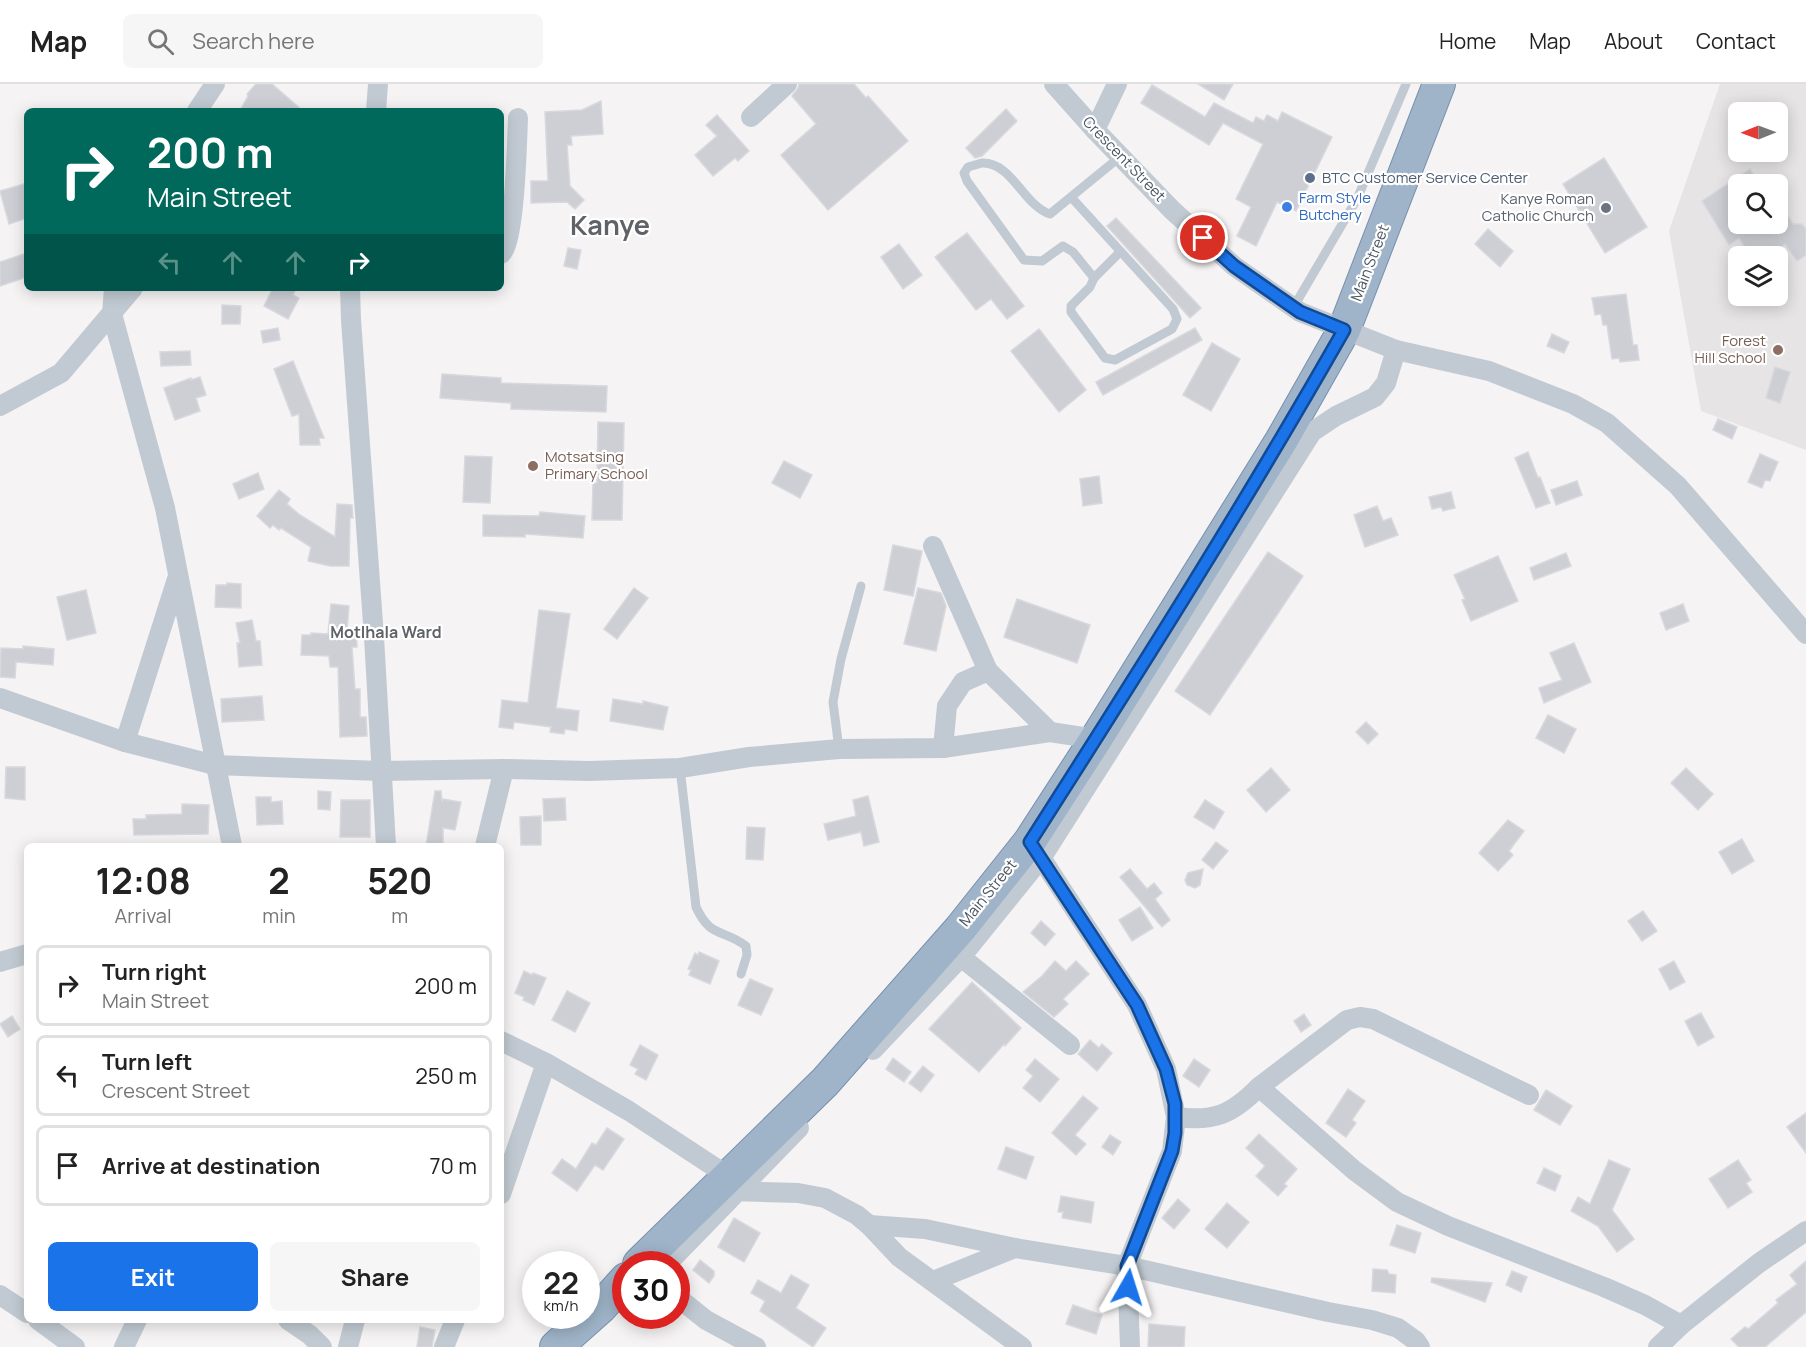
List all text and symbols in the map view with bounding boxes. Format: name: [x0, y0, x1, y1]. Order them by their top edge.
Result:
search box: [123, 14, 543, 68]
text: Map: [30, 22, 87, 60]
icon: search: [144, 25, 177, 58]
text: Search here: [192, 26, 315, 56]
text: Home: [1439, 27, 1496, 55]
text: Map: [1529, 27, 1571, 55]
text: About: [1604, 27, 1663, 55]
text: Contact: [1696, 27, 1776, 55]
north arrow: [1728, 102, 1788, 162]
map controls: [1728, 102, 1788, 306]
street label: Crescent Street: [1078, 111, 1171, 206]
text: 200 m: [147, 123, 273, 181]
icon: right: [48, 132, 126, 210]
place label: BTC Customer Service Center: [1322, 167, 1529, 188]
marker: BTC Customer Service Center: [1303, 171, 1317, 185]
button: search: [1728, 174, 1788, 234]
text: Main Street: [147, 178, 292, 215]
place label: Farm Style Butchery: [1299, 187, 1371, 225]
place label: Kanye Roman Catholic Church: [1482, 188, 1594, 226]
marker: Farm Style Butchery: [1280, 200, 1294, 214]
marker: Kanye Roman Catholic Church: [1599, 201, 1613, 215]
district label: Kanye: [570, 206, 650, 243]
pin: [1177, 212, 1228, 263]
icon: arrive: [1186, 221, 1219, 254]
street label: Main Street: [1345, 222, 1394, 304]
icon: left: [153, 246, 186, 279]
icon: ahead: [216, 246, 249, 279]
icon: ahead: [279, 246, 312, 279]
icon: right: [342, 246, 375, 279]
button: layers: [1728, 246, 1788, 306]
place label: Forest Hill School: [1695, 330, 1766, 368]
marker: Forest Hill School: [1771, 343, 1785, 357]
place label: Motsatsing Primary School: [545, 446, 648, 484]
marker: Motsatsing Primary School: [526, 459, 540, 473]
district label: Motlhala Ward: [330, 621, 442, 643]
street label: Main Street: [954, 855, 1021, 931]
text: 12:08: [95, 856, 191, 905]
text: 2: [268, 856, 290, 905]
text: 520: [367, 856, 433, 905]
text: Arrival: [115, 902, 172, 929]
text: min: [262, 902, 296, 929]
text: m: [391, 902, 408, 929]
text: Turn right: [102, 957, 207, 987]
icon: right: [51, 969, 84, 1002]
text: 200 m: [415, 971, 477, 1001]
text: Main Street: [102, 987, 209, 1014]
text: Turn left: [102, 1047, 192, 1077]
icon: left: [51, 1059, 84, 1092]
text: 250 m: [415, 1061, 477, 1091]
text: Crescent Street: [102, 1077, 250, 1104]
icon: arrive: [51, 1149, 84, 1182]
text: Arrive at destination: [102, 1151, 320, 1181]
text: 70 m: [429, 1151, 477, 1181]
button: Exit: [48, 1242, 258, 1311]
button: Share: [270, 1242, 480, 1311]
speed limit sign: 30: [612, 1251, 690, 1329]
position arrow: [1096, 1255, 1160, 1319]
text: 22: [543, 1262, 579, 1303]
text: km/h: [544, 1295, 578, 1316]

